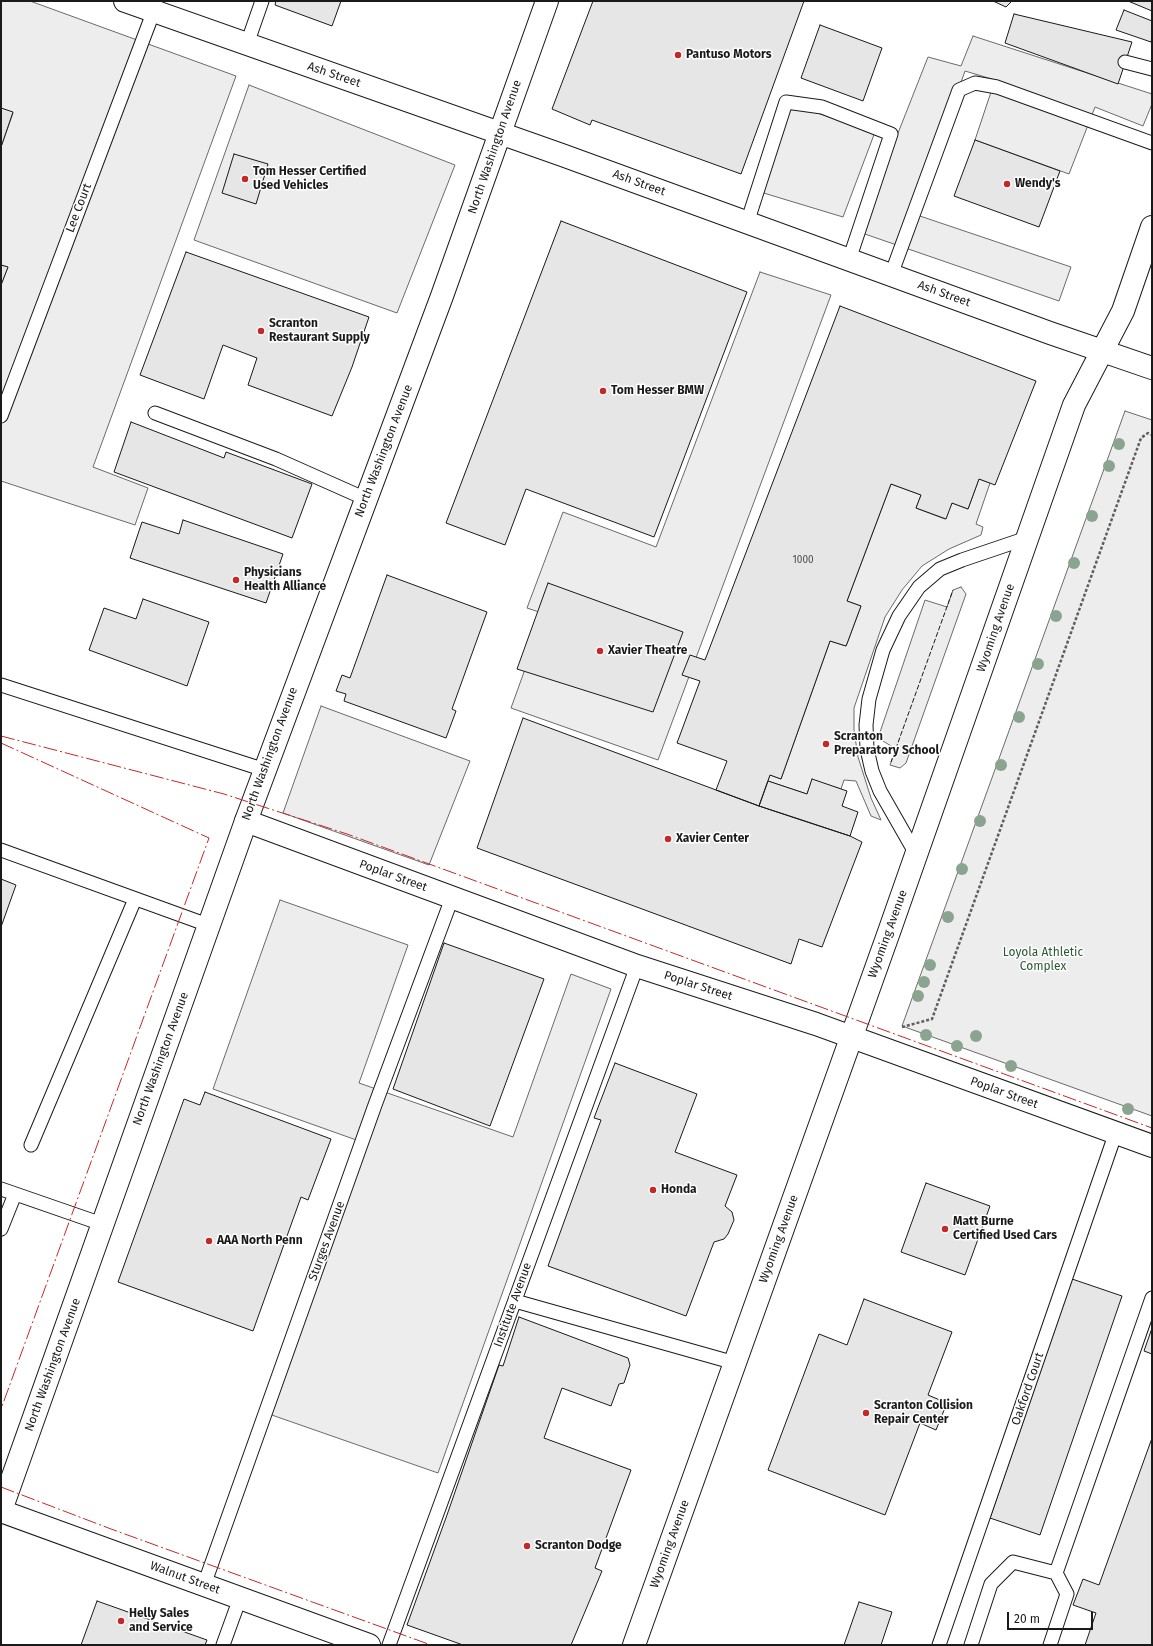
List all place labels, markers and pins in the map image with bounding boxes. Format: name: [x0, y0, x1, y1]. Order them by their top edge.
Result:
place label: Pantuso Motors: [686, 48, 772, 62]
marker: Pantuso Motors: [673, 50, 683, 60]
place label: Tom Hesser Certified Used Vehicles: [253, 165, 366, 193]
marker: Tom Hesser Certified Used Vehicles: [240, 174, 250, 184]
place label: Wendy's: [1015, 177, 1061, 191]
marker: Wendy's: [1002, 179, 1012, 189]
place label: Scranton Restaurant Supply: [269, 317, 370, 345]
marker: Scranton Restaurant Supply: [256, 326, 266, 336]
place label: Tom Hesser BMW: [611, 384, 704, 398]
marker: Tom Hesser BMW: [598, 386, 608, 396]
place label: Physicians Health Alliance: [244, 566, 326, 594]
marker: Physicians Health Alliance: [231, 575, 241, 585]
place label: Xavier Theatre: [608, 644, 687, 658]
marker: Xavier Theatre: [595, 646, 605, 656]
place label: Scranton Preparatory School: [834, 730, 939, 758]
marker: Scranton Preparatory School: [821, 739, 831, 749]
place label: Xavier Center: [676, 832, 749, 846]
marker: Xavier Center: [663, 834, 673, 844]
place label: Honda: [661, 1183, 697, 1197]
marker: Honda: [648, 1185, 658, 1195]
place label: Matt Burne Certified Used Cars: [953, 1215, 1057, 1243]
marker: Matt Burne Certified Used Cars: [940, 1224, 950, 1234]
place label: AAA North Penn: [217, 1234, 303, 1248]
marker: AAA North Penn: [204, 1236, 214, 1246]
place label: Scranton Collision Repair Center: [874, 1399, 973, 1427]
marker: Scranton Collision Repair Center: [861, 1408, 871, 1418]
place label: Scranton Dodge: [535, 1539, 622, 1553]
marker: Scranton Dodge: [522, 1541, 532, 1551]
place label: Helly Sales and Service: [129, 1607, 193, 1635]
marker: Helly Sales and Service: [116, 1616, 126, 1626]

